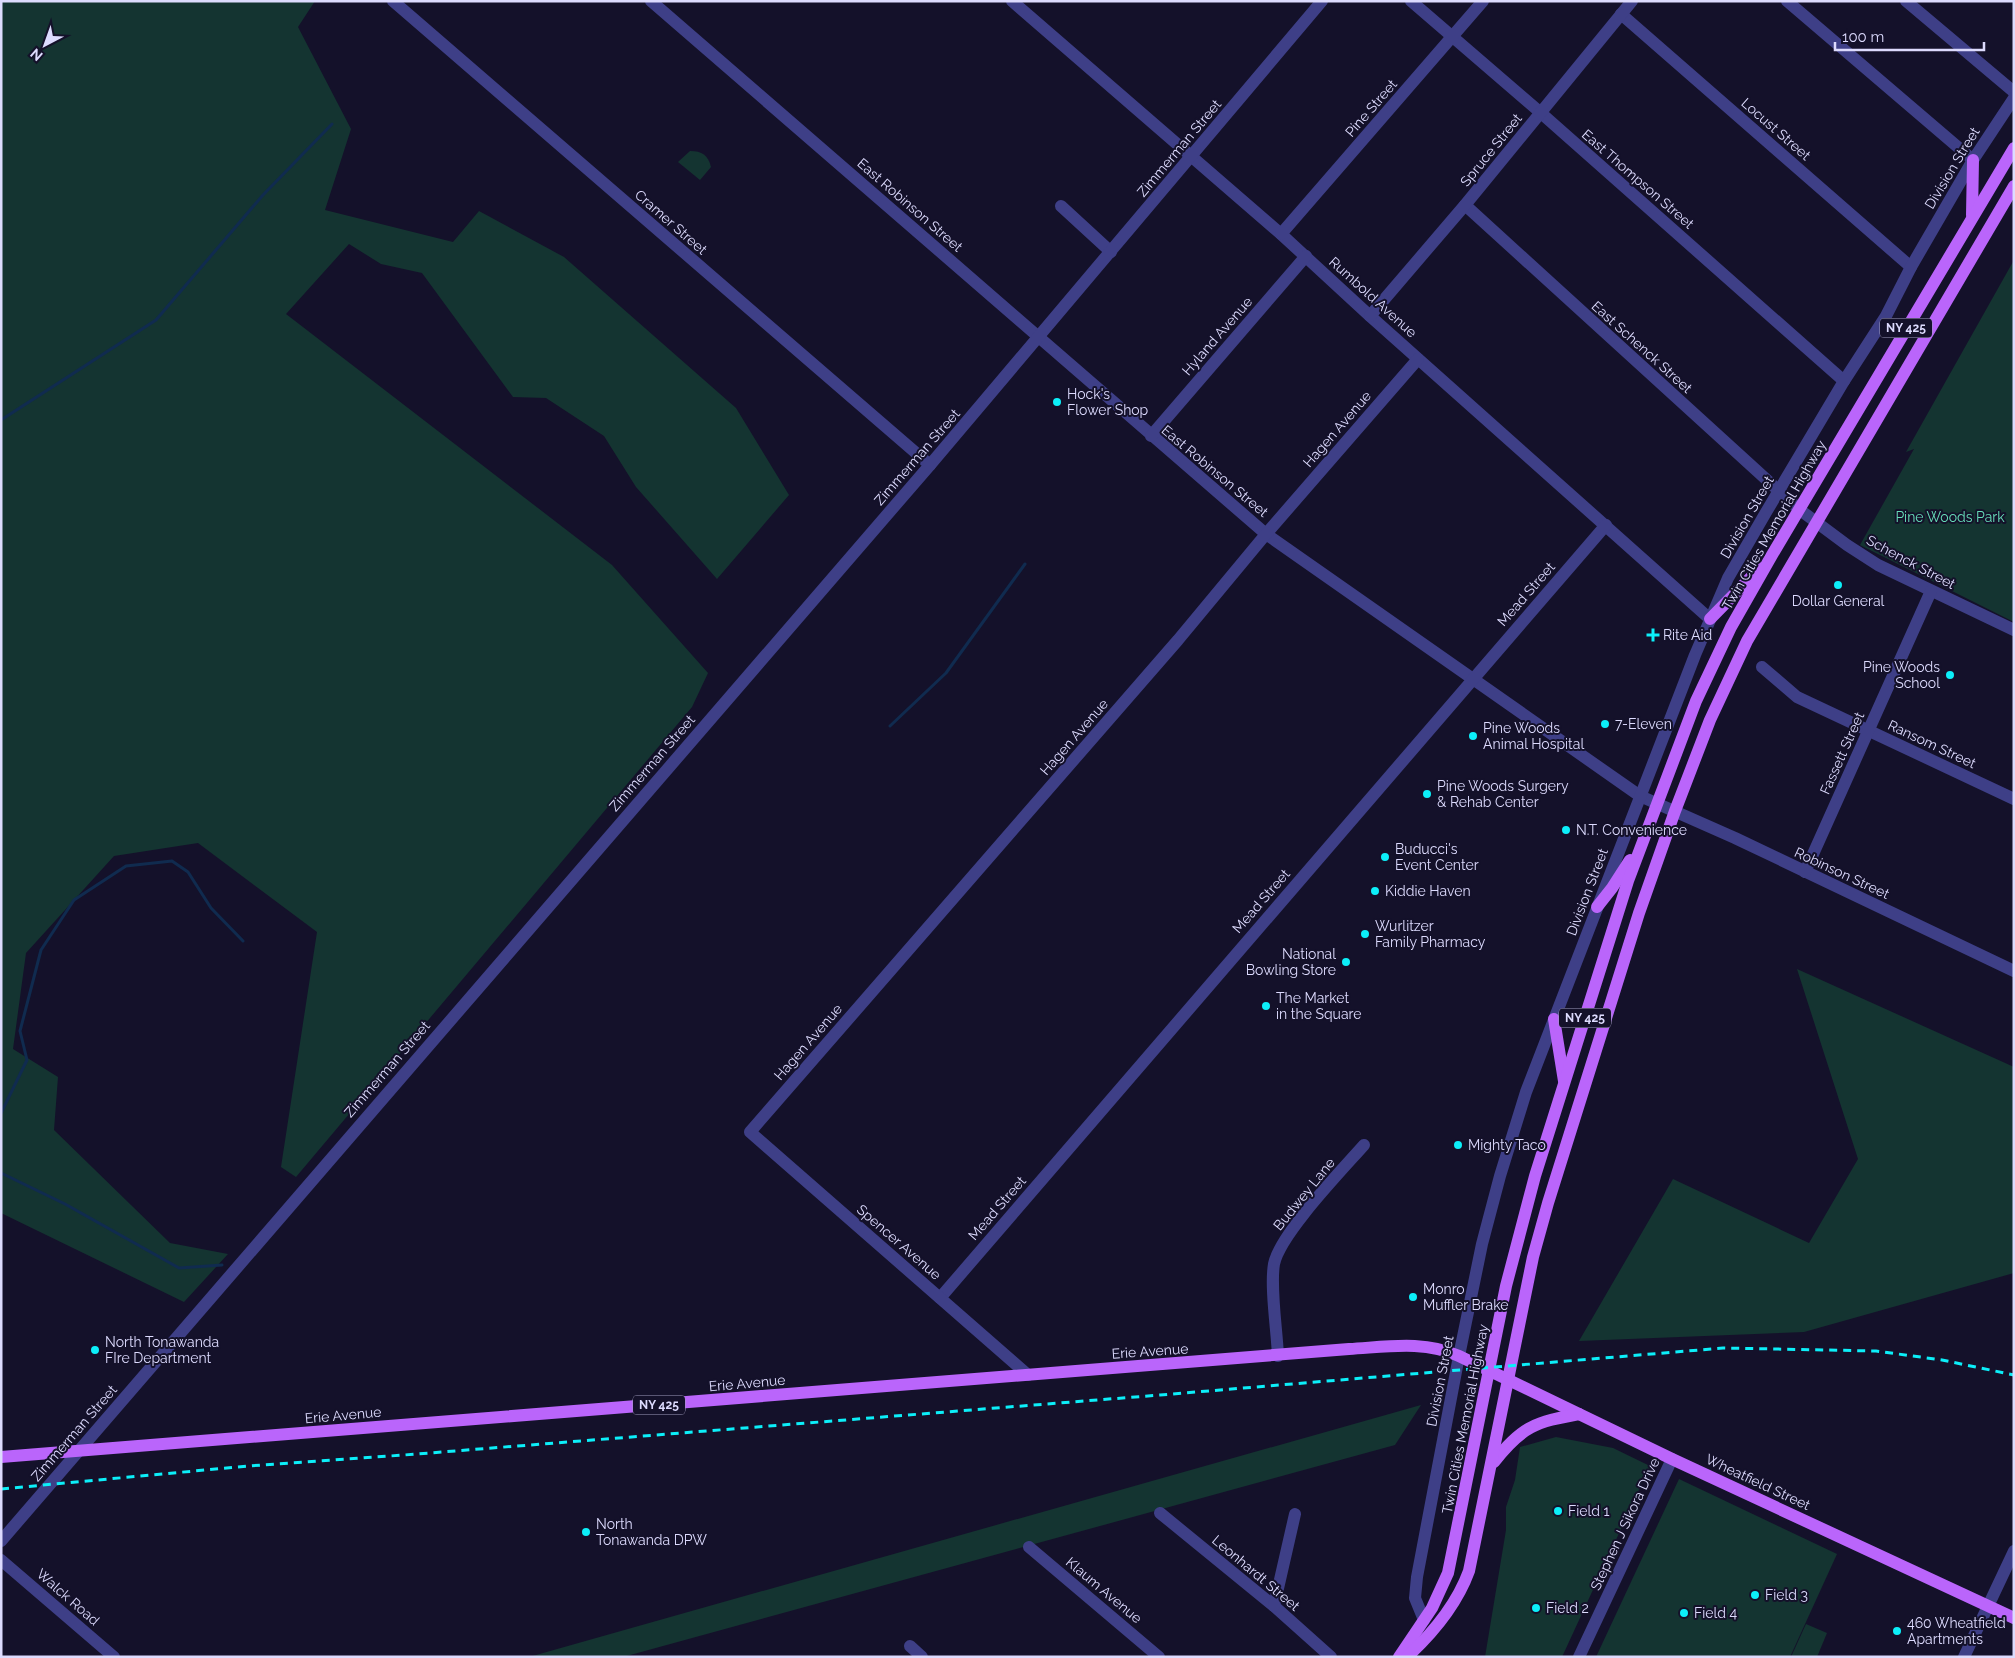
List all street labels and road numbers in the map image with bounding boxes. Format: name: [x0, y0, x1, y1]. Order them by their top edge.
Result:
street label: Pine Street: [1342, 76, 1400, 140]
street label: Locust Street: [1738, 95, 1814, 164]
street label: Zimmerman Street: [1134, 96, 1224, 200]
street label: Spruce Street: [1457, 110, 1525, 189]
street label: Division Street: [1921, 124, 1983, 212]
street label: East Thompson Street: [1579, 126, 1697, 232]
street label: East Robinson Street: [854, 155, 966, 255]
street label: Cramer Street: [632, 186, 711, 258]
street label: Rumbold Avenue: [1326, 254, 1420, 340]
street label: Hyland Avenue: [1179, 294, 1255, 378]
street label: East Schenck Street: [1589, 298, 1696, 396]
road number: NY 425: [1880, 318, 1932, 338]
street label: Hagen Avenue: [1300, 388, 1374, 470]
street label: Zimmerman Street: [871, 406, 963, 508]
street label: East Robinson Street: [1159, 422, 1272, 520]
street label: Twin Cities Memorial Highway: [1719, 437, 1829, 613]
street label: Division Street: [1717, 473, 1777, 561]
street label: Schenck Street: [1864, 532, 1958, 592]
street label: Mead Street: [1494, 559, 1558, 629]
street label: Hagen Avenue: [1037, 696, 1111, 778]
street label: Fassett Street: [1817, 709, 1867, 797]
street label: Zimmerman Street: [606, 712, 698, 814]
street label: Ransom Street: [1885, 717, 1979, 771]
street label: Robinson Street: [1792, 844, 1892, 902]
street label: Division Street: [1563, 846, 1611, 938]
street label: Mead Street: [1229, 866, 1293, 936]
street label: Hagen Avenue: [771, 1001, 845, 1083]
road number: NY 425: [1559, 1008, 1611, 1028]
street label: Zimmerman Street: [341, 1018, 433, 1120]
street label: Budwey Lane: [1270, 1155, 1338, 1233]
street label: Mead Street: [965, 1173, 1029, 1243]
street label: Spencer Avenue: [854, 1201, 944, 1283]
street label: Twin Cities Memorial Highway: [1439, 1322, 1491, 1515]
street label: Division Street: [1423, 1334, 1457, 1428]
street label: Erie Avenue: [1111, 1340, 1189, 1362]
street label: Erie Avenue: [708, 1372, 786, 1394]
street label: Zimmerman Street: [28, 1382, 120, 1484]
road number: NY 425: [633, 1396, 685, 1414]
street label: Erie Avenue: [304, 1404, 382, 1426]
street label: Wheatfield Street: [1703, 1451, 1813, 1513]
street label: Stephen J Sikora Drive: [1587, 1455, 1663, 1593]
street label: Leonhardt Street: [1209, 1532, 1303, 1614]
street label: Klaum Avenue: [1063, 1554, 1145, 1626]
street label: Walck Road: [33, 1566, 103, 1628]

